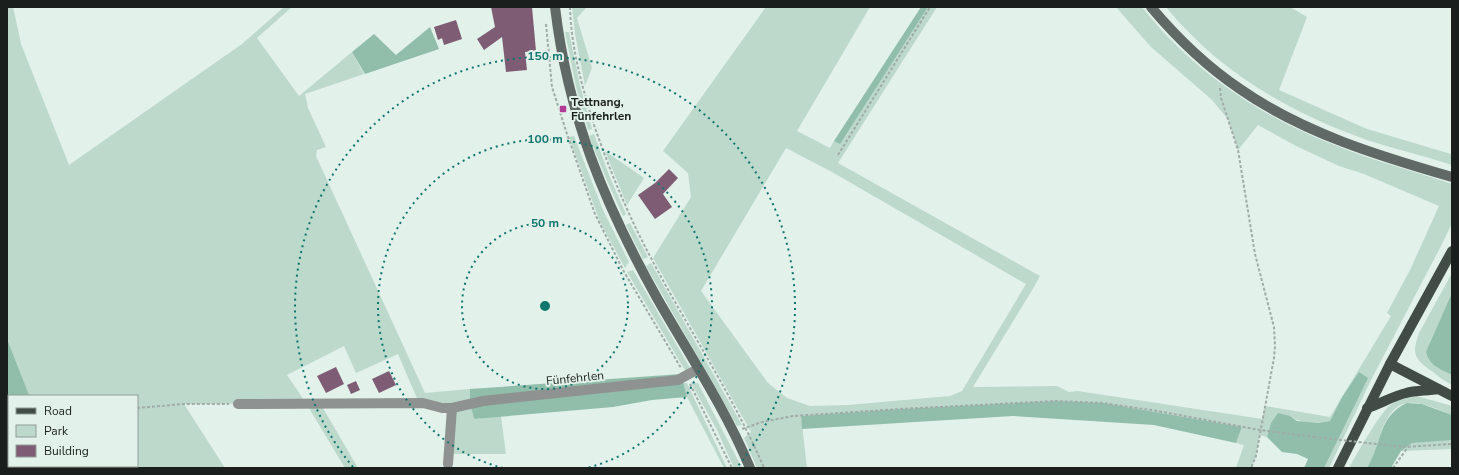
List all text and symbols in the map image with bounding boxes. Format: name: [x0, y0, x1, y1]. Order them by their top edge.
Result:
text: 150 m: [527, 48, 563, 64]
place label: Tettnang, Fünfehrlen: [571, 94, 631, 124]
marker: Tettnang, Fünfehrlen: [558, 104, 568, 114]
text: 100 m: [527, 131, 563, 147]
text: 50 m: [531, 215, 559, 231]
centre of rings: [538, 299, 552, 313]
street label: Fünfehrlen: [545, 367, 605, 389]
legend: [8, 395, 138, 467]
text: Road: [44, 403, 72, 419]
text: Park: [44, 423, 69, 439]
text: Building: [44, 443, 89, 459]

